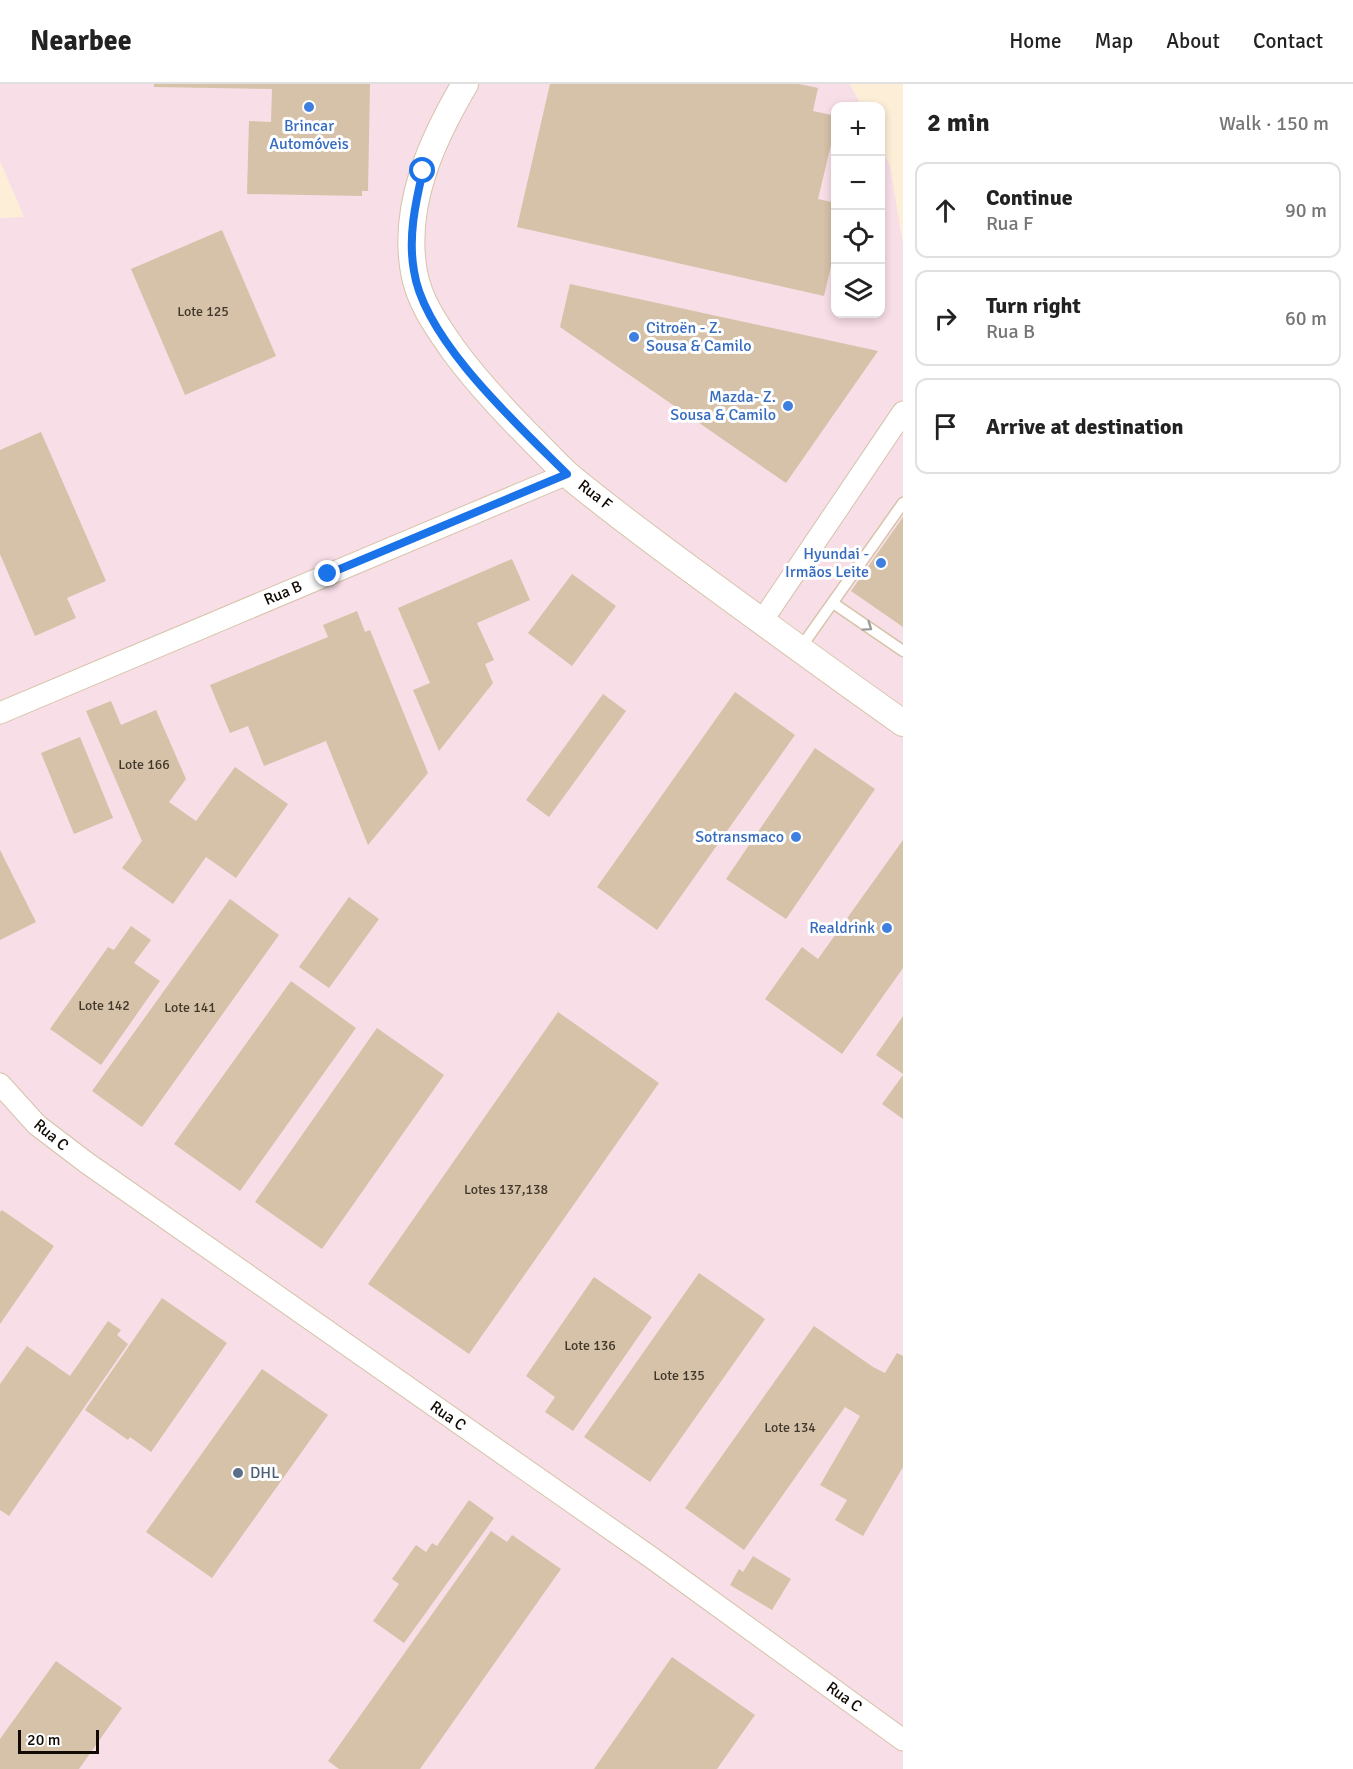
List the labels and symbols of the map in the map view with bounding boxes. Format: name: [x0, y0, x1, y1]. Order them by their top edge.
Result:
marker: Brincar Automóveis: [302, 100, 316, 114]
place label: Brincar Automóveis: [269, 116, 349, 154]
route start: [409, 157, 435, 183]
house number: Lote 125: [177, 303, 229, 320]
place label: Citroën - Z. Sousa & Camilo: [646, 318, 752, 356]
marker: Citroën - Z. Sousa & Camilo: [627, 330, 641, 344]
place label: Mazda- Z. Sousa & Camilo: [670, 387, 776, 425]
marker: Mazda- Z. Sousa & Camilo: [781, 399, 795, 413]
street label: Rua F: [574, 475, 616, 515]
place label: Hyundai - Irmãos Leite: [785, 544, 869, 582]
marker: Hyundai - Irmãos Leite: [874, 556, 888, 570]
route end: [314, 560, 340, 586]
street label: Rua B: [261, 576, 305, 610]
one-way arrow: [861, 620, 872, 631]
house number: Lote 166: [118, 756, 170, 773]
place label: Sotransmaco: [695, 827, 784, 847]
marker: Sotransmaco: [789, 830, 803, 844]
place label: Realdrink: [809, 918, 875, 938]
marker: Realdrink: [880, 921, 894, 935]
house number: Lote 142: [78, 997, 130, 1014]
house number: Lote 141: [164, 999, 216, 1016]
street label: Rua C: [30, 1115, 73, 1156]
house number: Lotes 137,138: [464, 1181, 548, 1198]
house number: Lote 136: [564, 1337, 616, 1354]
house number: Lote 135: [653, 1367, 705, 1384]
street label: Rua C: [426, 1397, 470, 1436]
house number: Lote 134: [764, 1419, 816, 1436]
place label: DHL: [250, 1463, 279, 1483]
marker: DHL: [231, 1466, 245, 1480]
street label: Rua C: [822, 1677, 866, 1717]
scale bar: [18, 1727, 99, 1754]

